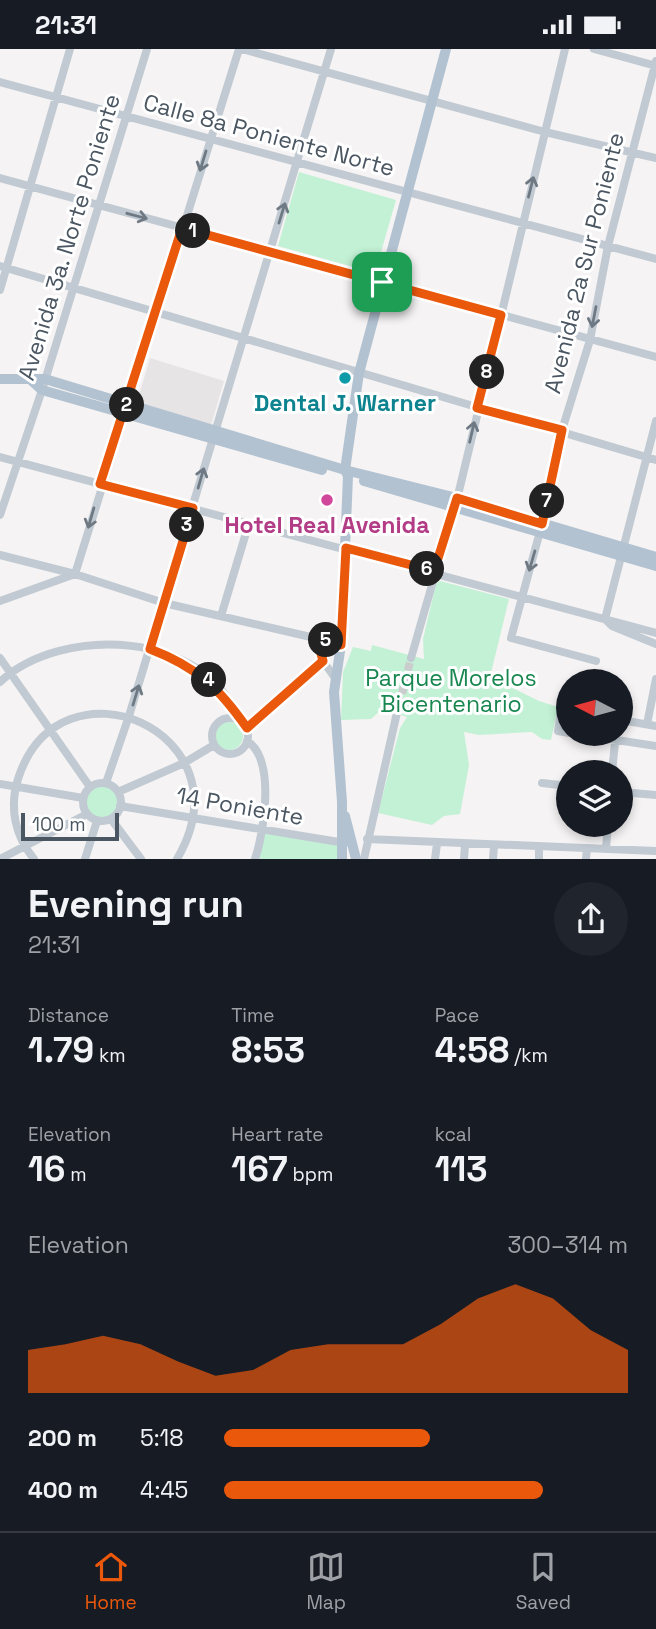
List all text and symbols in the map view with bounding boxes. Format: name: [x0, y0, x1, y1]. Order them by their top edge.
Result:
text: 21:31: [35, 8, 97, 42]
street label: Calle 8a Poniente Norte: [140, 87, 398, 183]
street label: Avenida 3a. Norte Poniente: [11, 90, 127, 384]
street label: Avenida 2a Sur Poniente: [537, 130, 631, 396]
one-way arrow: [195, 149, 208, 171]
one-way arrow: [525, 176, 538, 199]
one-way arrow: [276, 202, 289, 224]
one-way arrow: [126, 210, 148, 223]
pin: 1: [176, 213, 210, 249]
text: 1: [188, 218, 197, 243]
pin: [352, 252, 412, 312]
icon: arrive: [363, 263, 401, 301]
one-way arrow: [587, 305, 601, 328]
pin: 8: [470, 355, 504, 389]
text: 8: [481, 359, 492, 384]
marker: Dental J. Warner: [337, 370, 353, 386]
pin: 2: [110, 387, 144, 423]
place label: Dental J. Warner: [254, 388, 436, 418]
text: 2: [121, 392, 132, 417]
one-way arrow: [466, 421, 479, 444]
one-way arrow: [196, 467, 209, 489]
pin: 7: [530, 483, 564, 519]
text: 7: [541, 488, 552, 513]
marker: Hotel Real Avenida: [319, 492, 335, 508]
one-way arrow: [83, 507, 96, 529]
pin: 3: [170, 507, 204, 543]
place label: Hotel Real Avenida: [224, 510, 430, 540]
text: 3: [181, 512, 192, 537]
one-way arrow: [524, 550, 537, 572]
pin: 6: [410, 552, 444, 587]
text: 6: [421, 556, 432, 581]
pin: 5: [308, 623, 344, 657]
text: 5: [320, 627, 331, 652]
pin: 4: [192, 663, 227, 697]
park label: Parque Morelos Bicentenario: [365, 663, 537, 719]
text: 4: [202, 667, 215, 692]
north arrow: [556, 669, 634, 745]
map controls: [556, 669, 633, 837]
one-way arrow: [130, 685, 143, 707]
button: layers: [556, 760, 633, 837]
street label: 14 Poniente: [174, 780, 306, 832]
scale bar: [21, 810, 119, 842]
text: 100 m: [32, 812, 86, 837]
text: Evening run: [28, 880, 244, 928]
button: share: [554, 882, 628, 956]
text: 21:31: [28, 930, 80, 960]
text: Distance: [28, 1003, 109, 1028]
text: Time: [231, 1003, 275, 1028]
text: Pace: [435, 1003, 479, 1028]
text: 1.79: [28, 1028, 94, 1072]
text: 8:53: [231, 1028, 305, 1072]
text: 4:58: [435, 1028, 509, 1072]
text: km: [94, 1043, 126, 1068]
text: /km: [509, 1043, 548, 1068]
text: Elevation: [28, 1122, 111, 1147]
text: Heart rate: [231, 1122, 324, 1147]
text: kcal: [435, 1122, 471, 1147]
text: 16: [28, 1147, 65, 1191]
text: 167: [231, 1147, 288, 1191]
text: 113: [435, 1147, 488, 1191]
text: m: [65, 1162, 87, 1187]
text: bpm: [288, 1162, 333, 1187]
text: Elevation: [28, 1230, 129, 1260]
text: 300–314 m: [507, 1230, 628, 1260]
text: 200 m: [28, 1423, 97, 1453]
text: 5:18: [140, 1423, 184, 1453]
text: 400 m: [28, 1475, 98, 1505]
text: 4:45: [140, 1475, 188, 1505]
tab: Home: [85, 1548, 137, 1615]
tab: Map: [306, 1548, 346, 1615]
tab: Saved: [516, 1548, 571, 1615]

